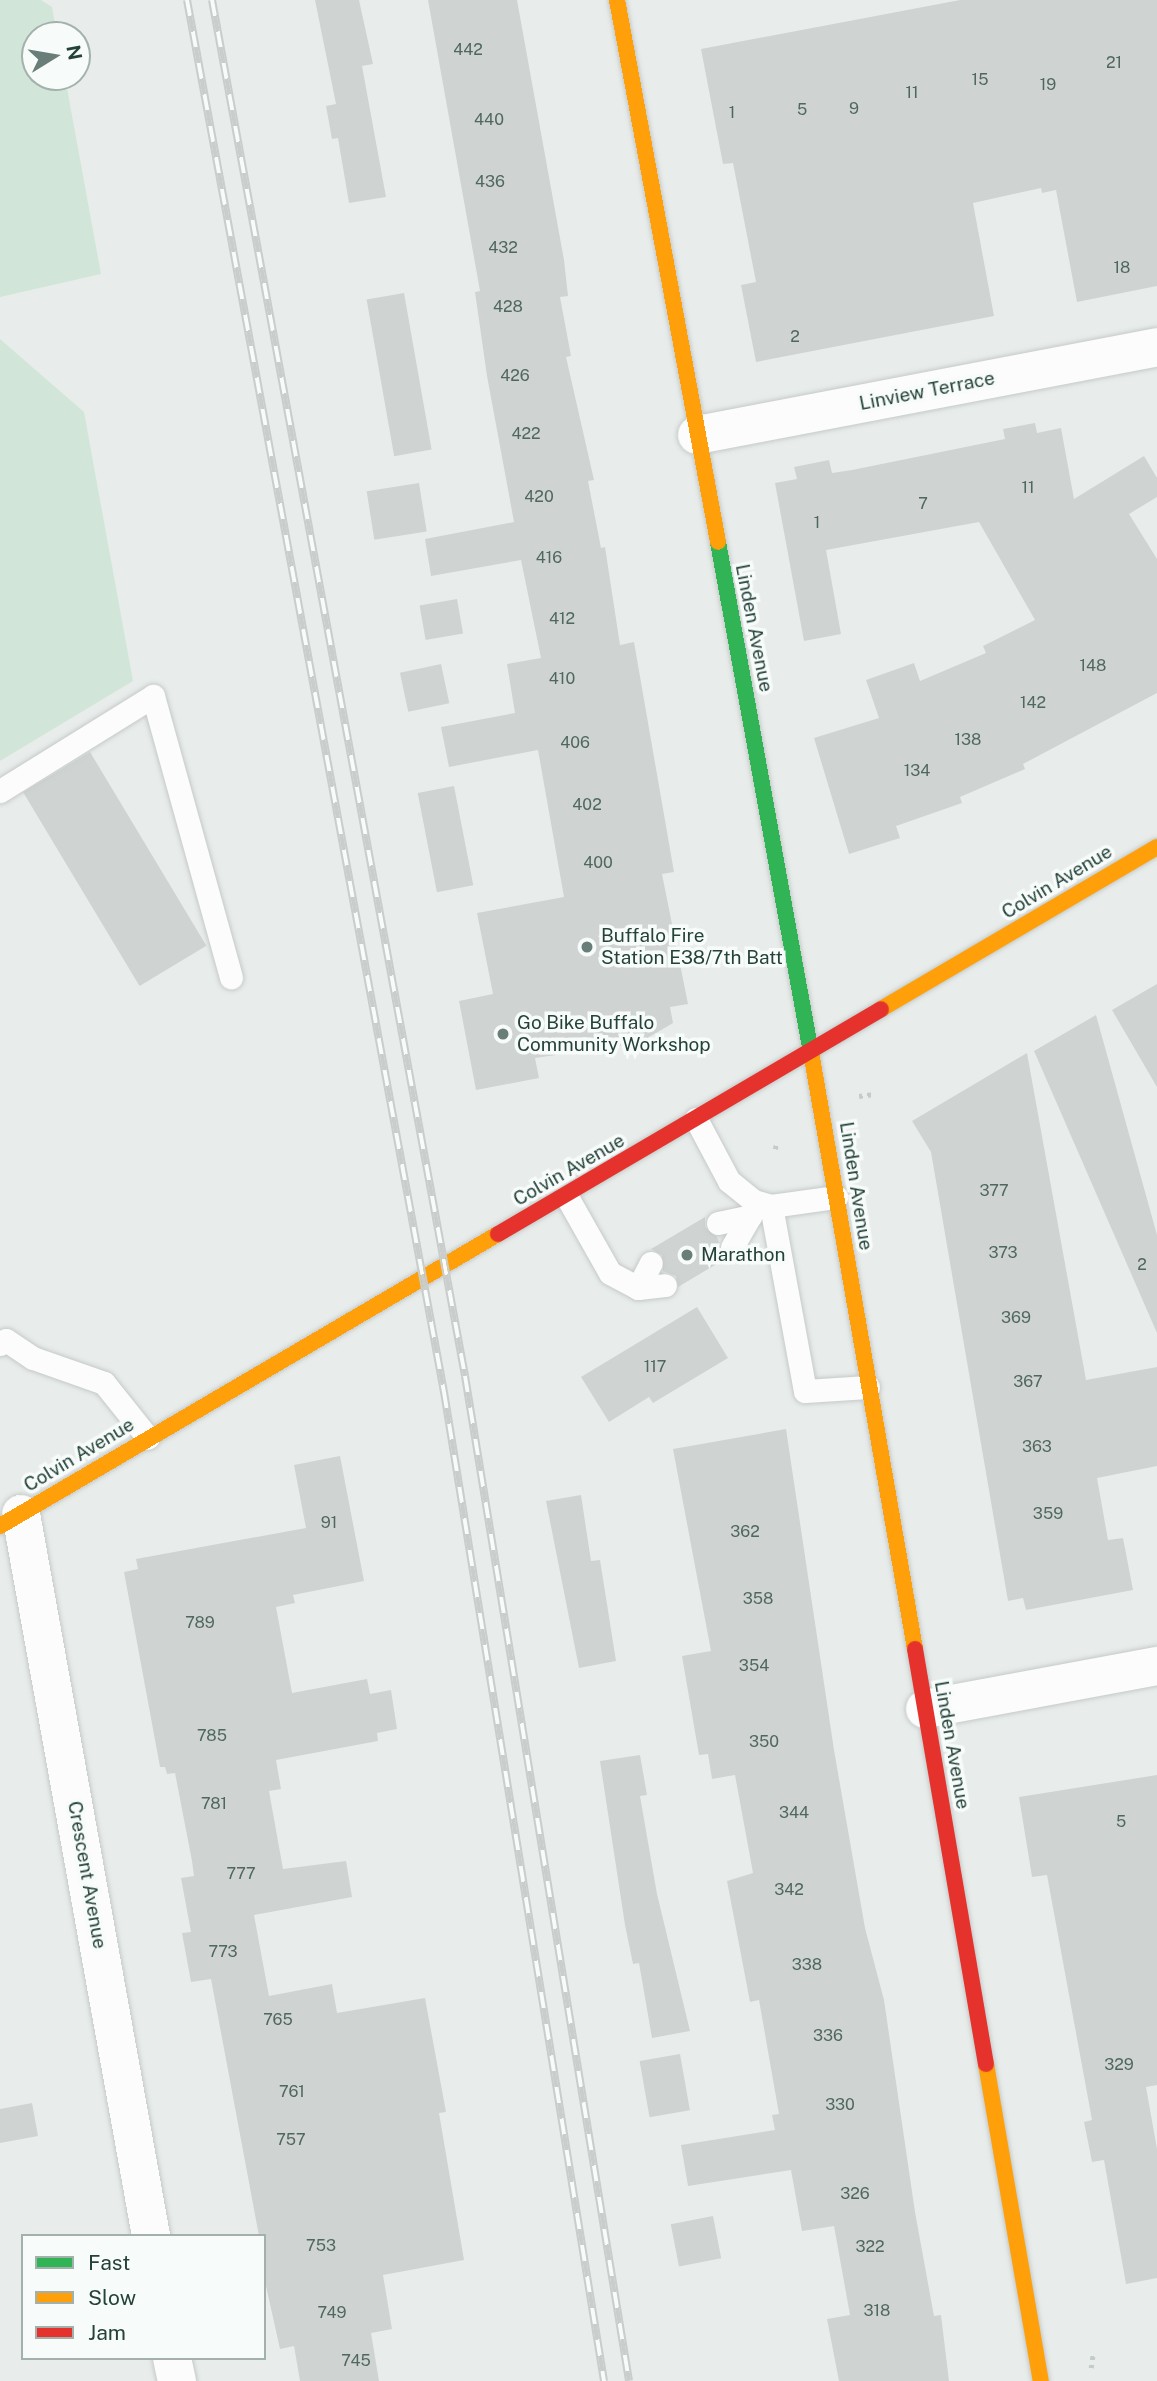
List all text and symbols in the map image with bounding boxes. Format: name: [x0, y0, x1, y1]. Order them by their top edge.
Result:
north arrow: [21, 21, 91, 91]
house number: 442: [453, 40, 483, 60]
text: N: [62, 43, 87, 62]
house number: 21: [1106, 53, 1122, 73]
house number: 15: [972, 70, 988, 90]
house number: 19: [1040, 75, 1056, 95]
house number: 11: [905, 83, 919, 103]
house number: 9: [849, 99, 859, 119]
house number: 5: [797, 100, 807, 120]
house number: 1: [729, 103, 735, 123]
house number: 440: [474, 110, 504, 130]
house number: 436: [475, 172, 505, 192]
house number: 432: [488, 238, 518, 258]
house number: 18: [1114, 258, 1130, 278]
house number: 428: [493, 297, 523, 317]
house number: 2: [790, 327, 800, 347]
house number: 426: [500, 366, 530, 386]
street label: Linview Terrace: [857, 367, 997, 415]
house number: 422: [511, 424, 541, 444]
house number: 11: [1021, 478, 1035, 498]
house number: 420: [524, 487, 554, 507]
house number: 7: [918, 494, 928, 514]
house number: 1: [814, 513, 820, 533]
house number: 416: [536, 548, 562, 568]
street label: Linden Avenue: [730, 562, 778, 694]
house number: 412: [549, 609, 575, 629]
house number: 148: [1080, 656, 1106, 676]
house number: 410: [549, 669, 575, 689]
house number: 142: [1020, 693, 1046, 713]
house number: 138: [955, 730, 981, 750]
house number: 406: [560, 733, 590, 753]
house number: 134: [904, 761, 930, 781]
house number: 402: [572, 795, 602, 815]
street label: Colvin Avenue: [998, 840, 1116, 924]
house number: 400: [583, 853, 613, 873]
place label: Buffalo Fire Station E38/7th Batt: [601, 925, 783, 969]
marker: Buffalo Fire Station E38/7th Batt: [579, 939, 595, 955]
place label: Go Bike Buffalo Community Workshop: [517, 1012, 711, 1056]
marker: Go Bike Buffalo Community Workshop: [495, 1026, 511, 1042]
street label: Linden Avenue: [835, 1120, 877, 1252]
street label: Colvin Avenue: [509, 1129, 629, 1211]
house number: 377: [979, 1181, 1009, 1201]
house number: 373: [988, 1243, 1018, 1263]
place label: Marathon: [701, 1244, 786, 1266]
marker: Marathon: [679, 1247, 695, 1263]
house number: 2: [1137, 1255, 1147, 1275]
house number: 369: [1001, 1308, 1031, 1328]
house number: 117: [644, 1357, 666, 1377]
house number: 367: [1013, 1372, 1043, 1392]
street label: Colvin Avenue: [20, 1413, 138, 1497]
house number: 363: [1022, 1437, 1052, 1457]
house number: 359: [1033, 1504, 1063, 1524]
house number: 91: [321, 1513, 337, 1533]
house number: 362: [730, 1522, 760, 1542]
house number: 358: [743, 1589, 773, 1609]
house number: 789: [185, 1613, 215, 1633]
house number: 354: [739, 1656, 769, 1676]
street label: Linden Avenue: [930, 1679, 974, 1811]
house number: 785: [197, 1726, 227, 1746]
house number: 350: [749, 1732, 779, 1752]
house number: 781: [201, 1794, 227, 1814]
street label: Crescent Avenue: [63, 1799, 111, 1951]
house number: 344: [779, 1803, 809, 1823]
house number: 5: [1116, 1812, 1126, 1832]
house number: 777: [226, 1864, 256, 1884]
house number: 342: [774, 1880, 804, 1900]
house number: 773: [208, 1942, 238, 1962]
house number: 338: [792, 1955, 822, 1975]
house number: 765: [263, 2010, 293, 2030]
house number: 336: [813, 2026, 843, 2046]
house number: 329: [1104, 2055, 1134, 2075]
house number: 761: [279, 2082, 305, 2102]
house number: 330: [825, 2095, 855, 2115]
house number: 757: [276, 2130, 306, 2150]
house number: 326: [840, 2184, 870, 2204]
legend: [21, 2234, 266, 2360]
house number: 753: [306, 2236, 336, 2256]
house number: 322: [855, 2237, 885, 2257]
text: Fast: [88, 2250, 130, 2275]
text: Slow: [88, 2285, 136, 2310]
house number: 318: [864, 2301, 890, 2321]
house number: 749: [317, 2303, 347, 2323]
text: Jam: [88, 2320, 126, 2345]
house number: 745: [341, 2351, 371, 2371]

